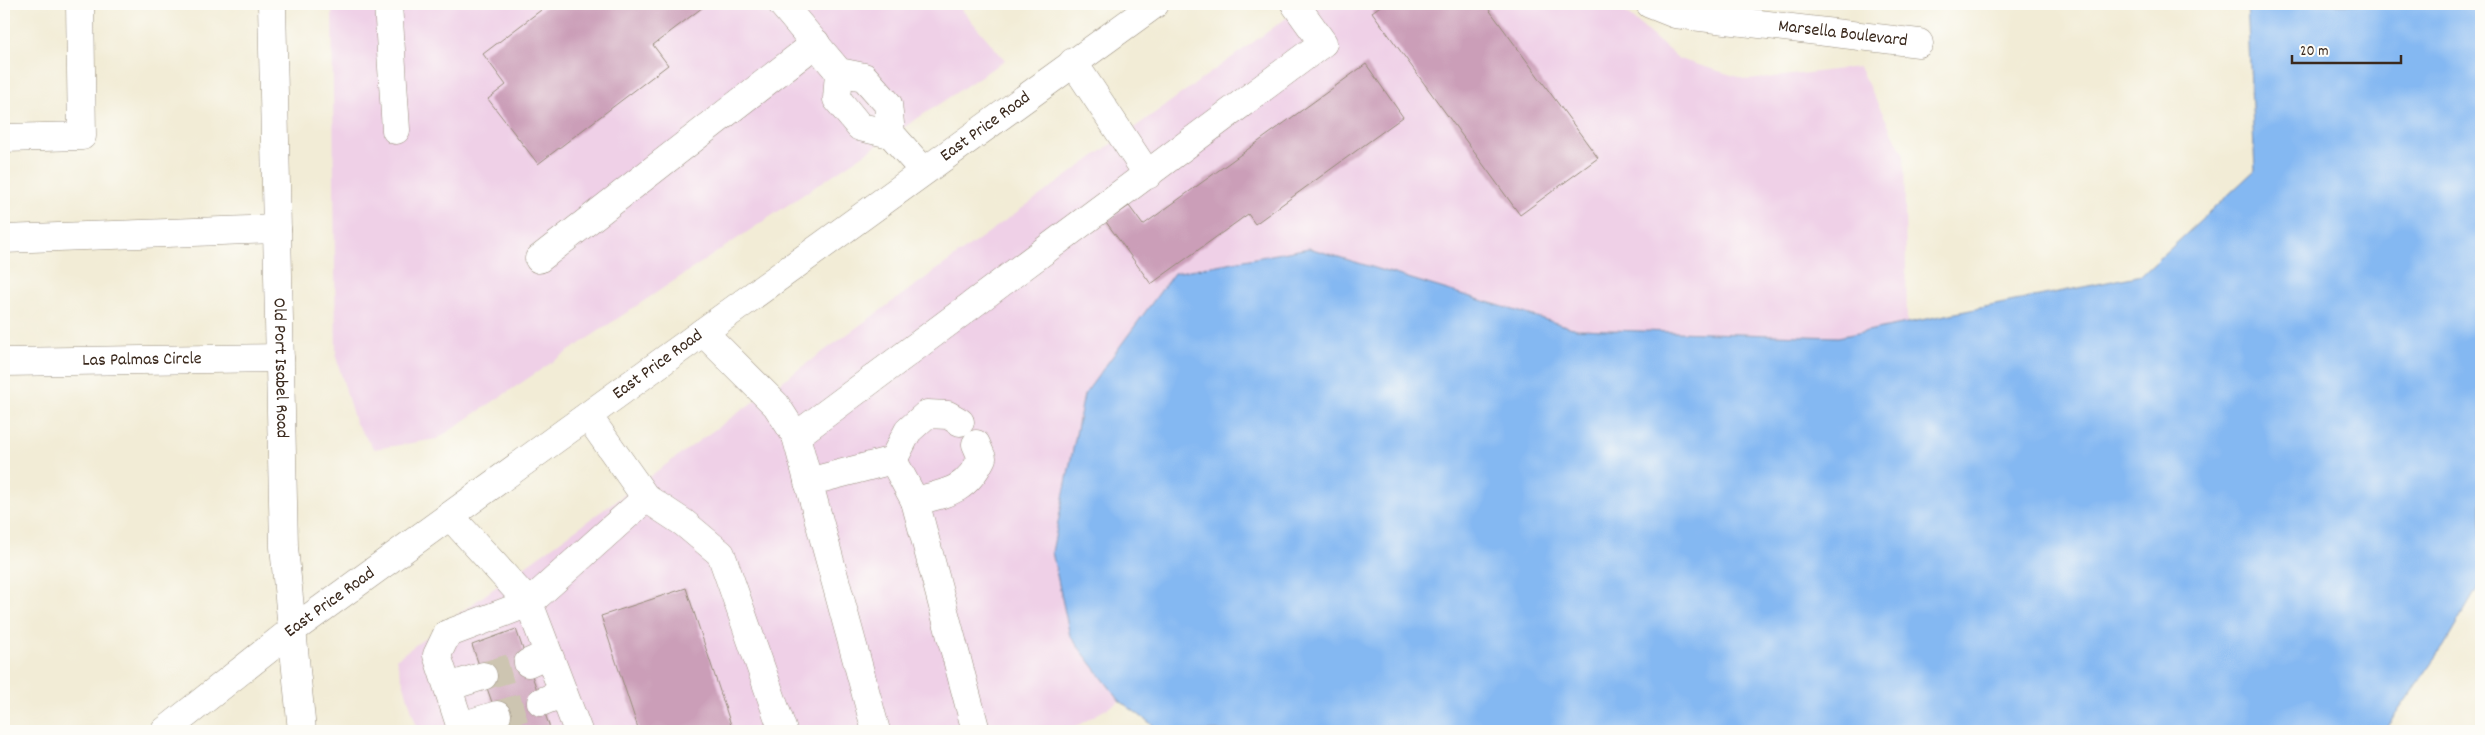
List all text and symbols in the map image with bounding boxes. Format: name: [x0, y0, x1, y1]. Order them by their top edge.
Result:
street label: Marsella Boulevard: [1777, 14, 1909, 54]
scale bar: [2292, 32, 2401, 64]
text: 20 m: [2300, 41, 2328, 63]
street label: East Price Road: [935, 86, 1036, 168]
street label: Old Port Isabel Road: [266, 297, 294, 438]
street label: East Price Road: [607, 324, 708, 406]
street label: Las Palmas Circle: [82, 347, 202, 373]
street label: East Price Road: [279, 561, 380, 644]

